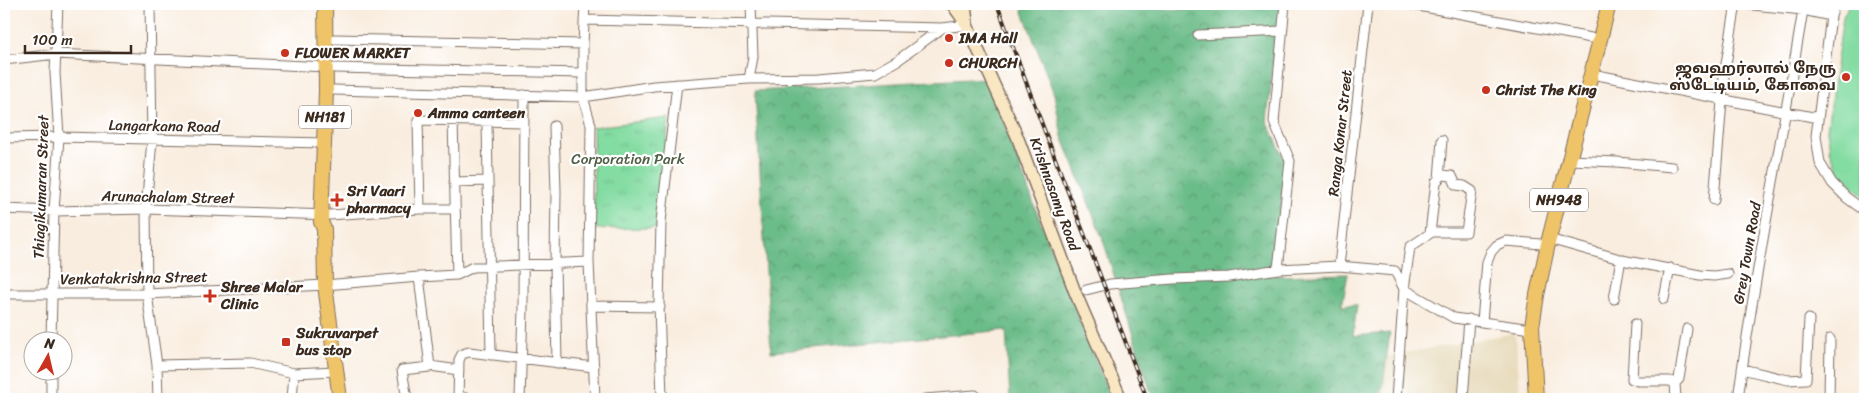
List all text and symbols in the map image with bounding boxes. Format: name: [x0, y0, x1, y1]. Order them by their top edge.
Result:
scale bar: [25, 22, 131, 54]
place label: IMA Hall: [958, 25, 1018, 51]
text: 100 m: [32, 27, 73, 53]
marker: IMA Hall: [943, 32, 955, 44]
place label: FLOWER MARKET: [294, 40, 411, 66]
marker: FLOWER MARKET: [279, 47, 291, 59]
place label: CHURCH: [958, 50, 1018, 76]
place label: ஜவஹர்லால் நேரு ஸ்டேடியம், கோவை: [1669, 55, 1836, 98]
marker: CHURCH: [943, 57, 955, 69]
street label: Ranga Konar Street: [1320, 68, 1360, 198]
marker: ஜவஹர்லால் நேரு ஸ்டேடியம், கோவை: [1840, 71, 1852, 83]
place label: Christ The King: [1495, 77, 1597, 103]
marker: Christ The King: [1480, 84, 1492, 96]
place label: Amma canteen: [427, 100, 526, 126]
road number: NH181: [299, 105, 351, 128]
marker: Amma canteen: [412, 107, 424, 119]
street label: Langarkana Road: [108, 112, 221, 140]
street label: Thiagikumaran Street: [25, 114, 57, 259]
street label: Krishnasamy Road: [1022, 133, 1088, 256]
park label: Corporation Park: [571, 146, 686, 172]
place label: Sri Vaari pharmacy: [346, 178, 411, 221]
street label: Arunachalam Street: [100, 183, 236, 211]
road number: NH948: [1530, 188, 1588, 212]
marker: Sri Vaari pharmacy: [331, 194, 343, 206]
street label: Grey Town Road: [1725, 199, 1769, 306]
street label: Venkatakrishna Street: [60, 264, 208, 292]
place label: Shree Malar Clinic: [220, 274, 304, 317]
marker: Shree Malar Clinic: [203, 289, 217, 303]
place label: Sukruvarpet bus stop: [295, 320, 379, 363]
north arrow: [22, 330, 72, 380]
text: N: [42, 330, 57, 357]
marker: Sukruvarpet bus stop: [280, 336, 292, 348]

